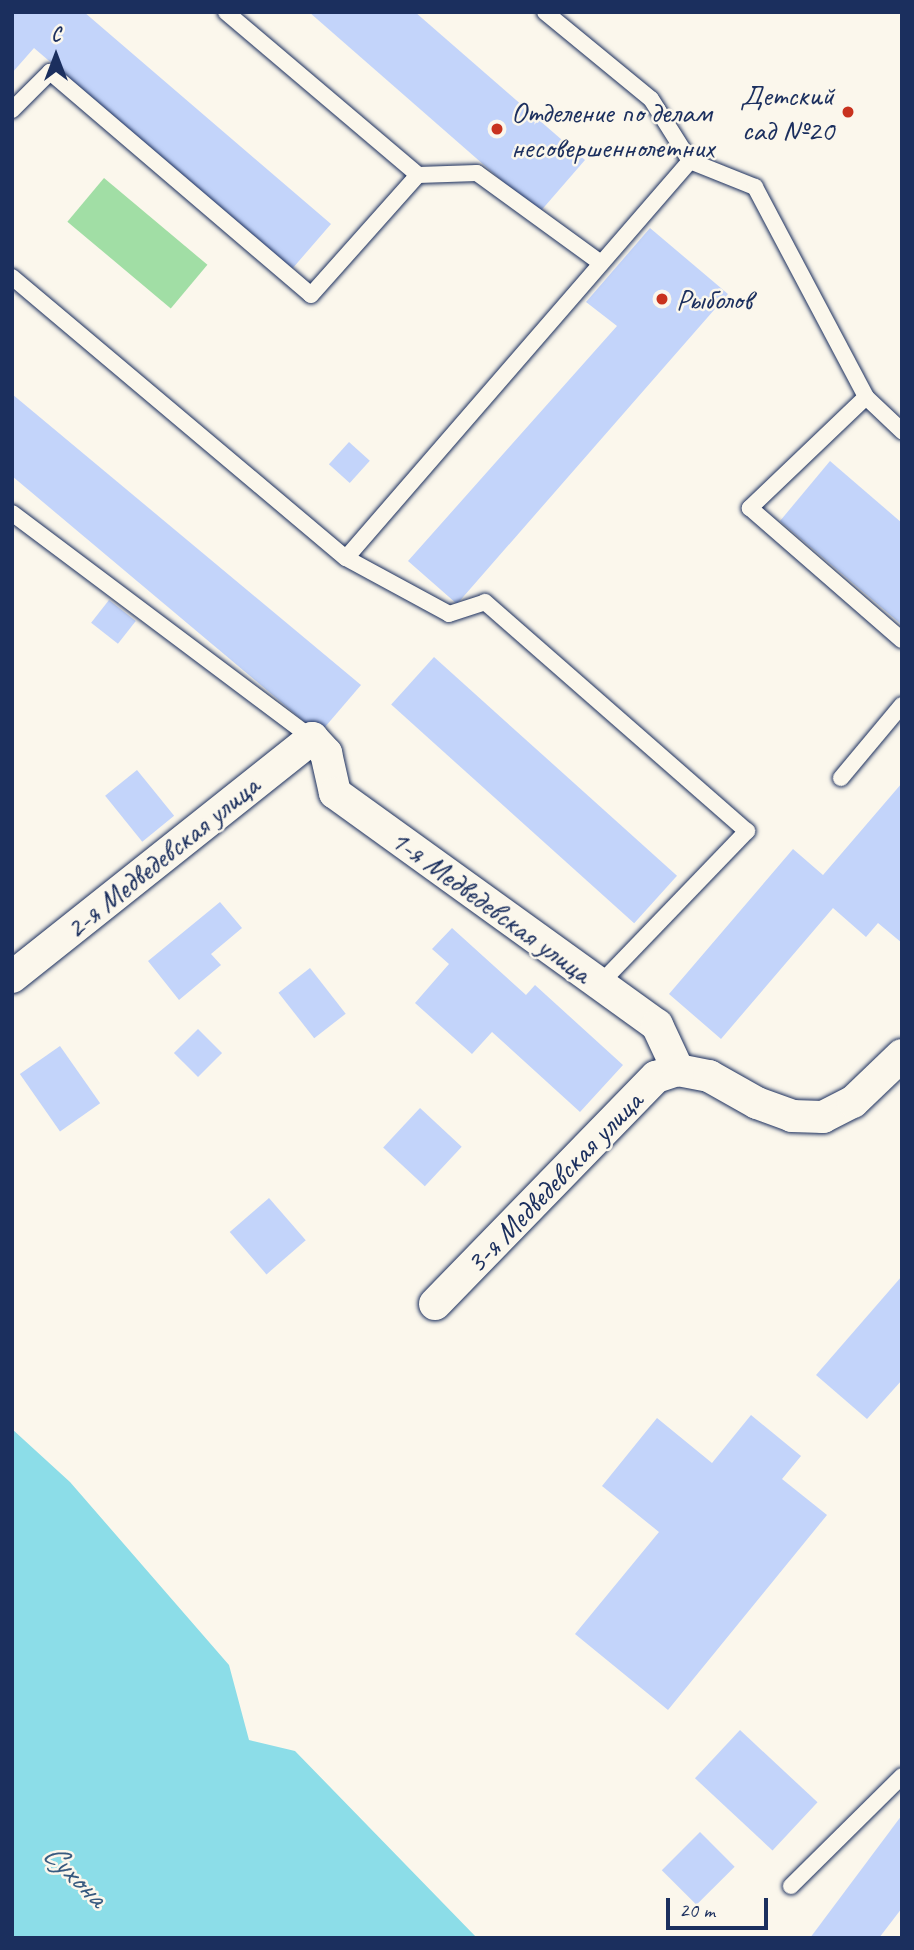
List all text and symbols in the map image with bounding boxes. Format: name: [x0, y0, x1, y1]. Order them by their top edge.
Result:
north arrow: [21, 21, 91, 91]
text: С: [51, 23, 61, 47]
place label: Детский сад №20: [740, 77, 834, 148]
place label: Отделение по делам несовершеннолетних: [511, 94, 714, 164]
marker: Детский сад №20: [840, 104, 856, 120]
marker: Отделение по делам несовершеннолетних: [489, 121, 505, 137]
place label: Рыболов: [676, 281, 752, 317]
marker: Рыболов: [654, 291, 670, 307]
street label: 2-я Медведевская улица: [58, 768, 266, 946]
street label: 1-я Медведевская улица: [384, 821, 598, 991]
street label: 3-я Медведевская улица: [458, 1084, 650, 1280]
water label: Сухона: [35, 1835, 115, 1915]
scale bar: [669, 1884, 771, 1928]
text: 20 m: [679, 1897, 715, 1923]

